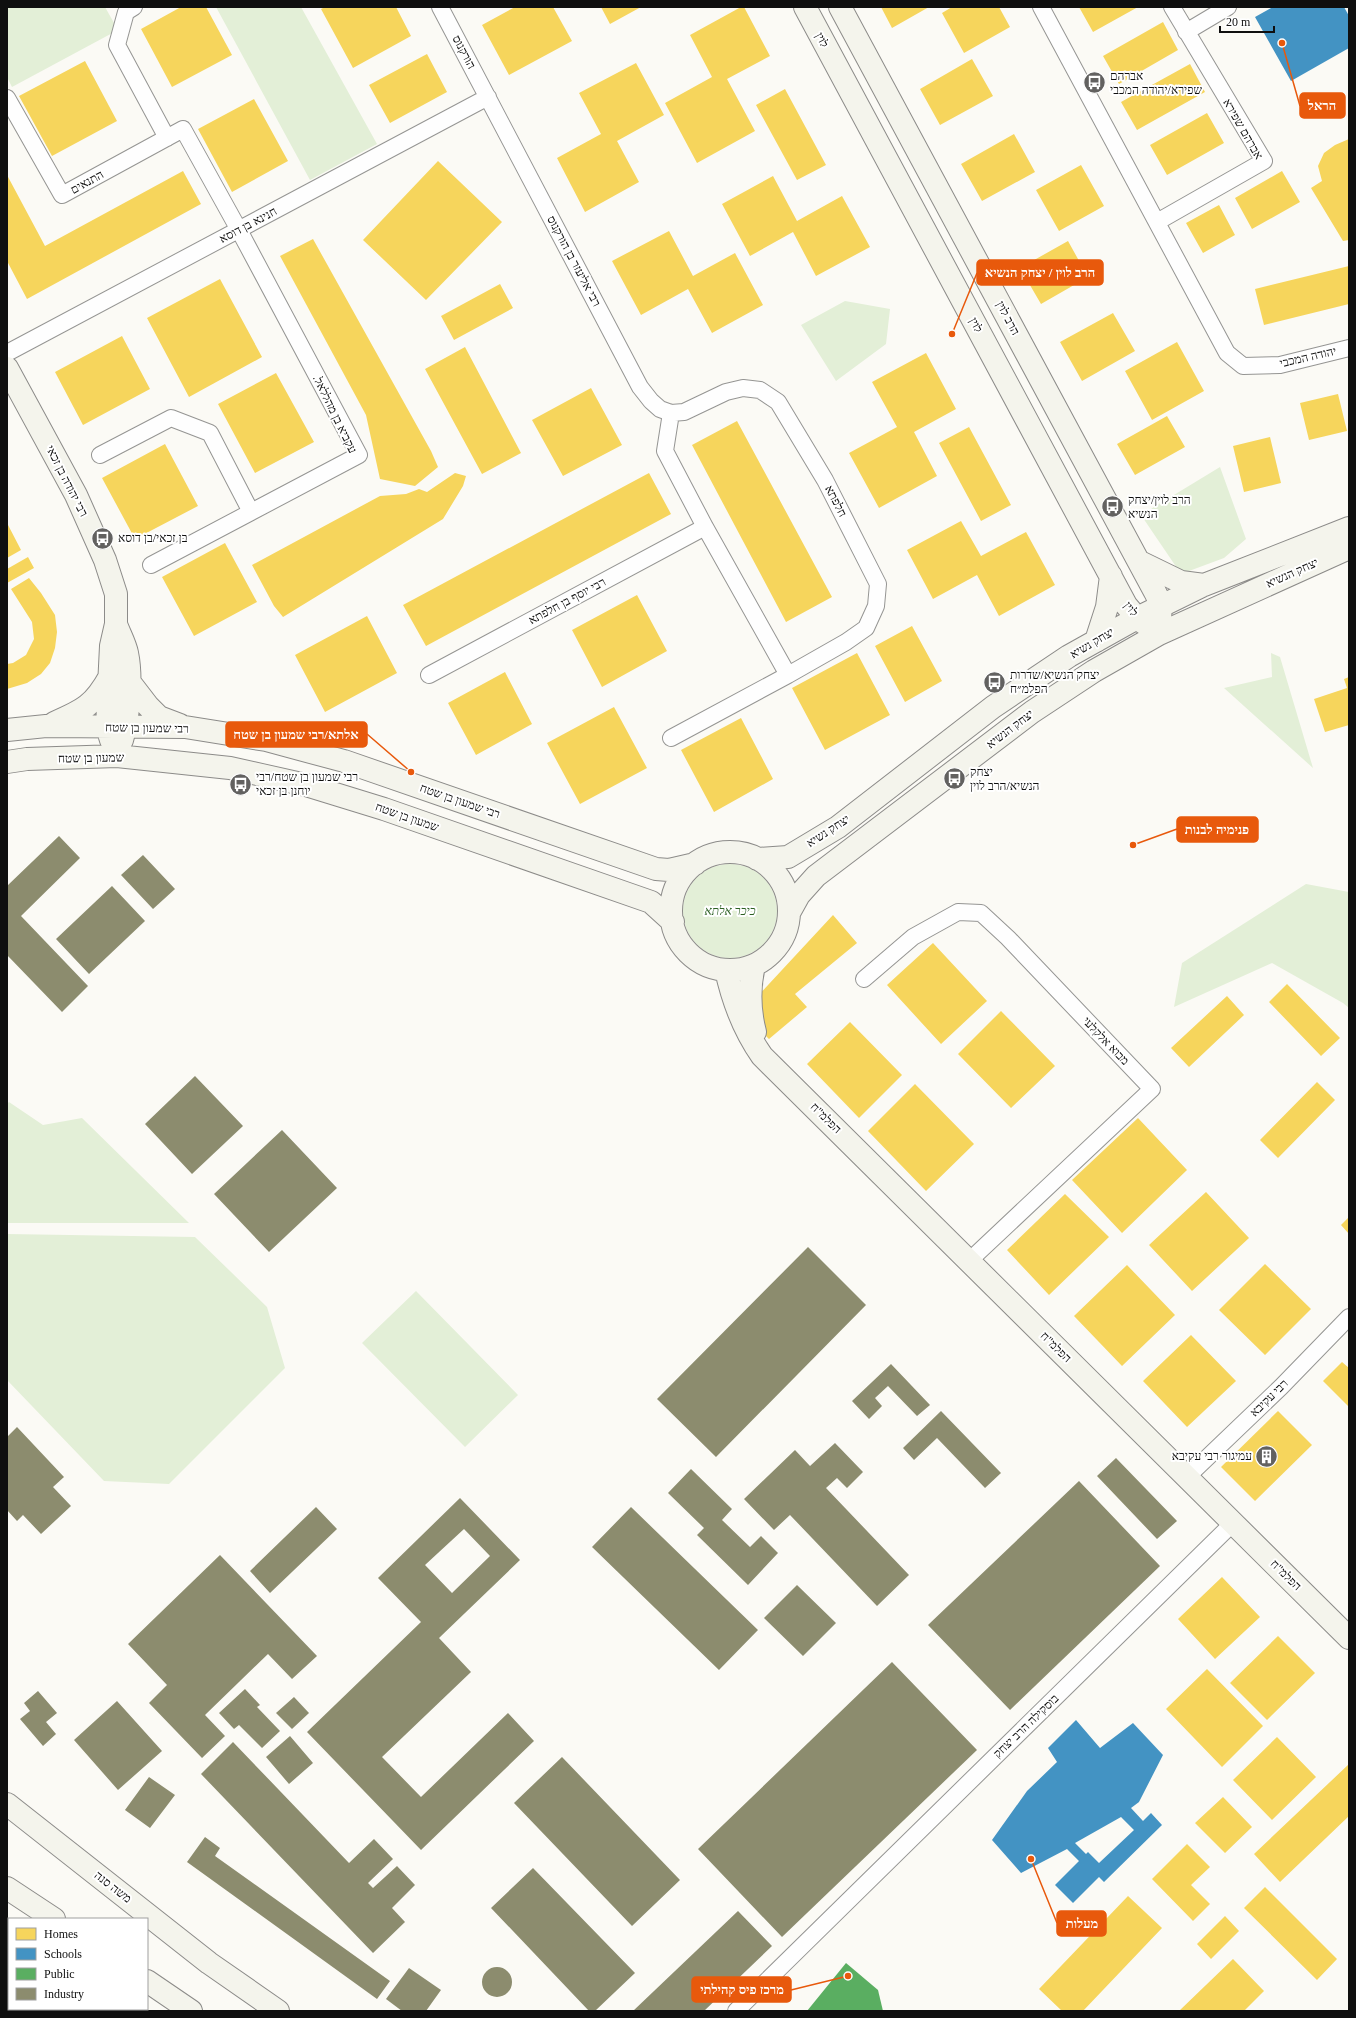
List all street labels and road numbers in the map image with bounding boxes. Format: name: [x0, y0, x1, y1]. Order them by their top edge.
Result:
street label: לוין: [812, 30, 832, 50]
street label: הורקנוס: [449, 33, 479, 71]
street label: אברהם שפירא: [1220, 96, 1266, 162]
street label: התנאים: [68, 167, 106, 197]
street label: חנינא בן דוסא: [217, 204, 279, 246]
street label: רבי אליעזר בן הורקנוס: [544, 213, 604, 309]
street label: הרב לוין: [993, 299, 1023, 337]
street label: לוין: [966, 315, 986, 335]
street label: יהודה המכבי: [1278, 344, 1338, 370]
street label: .עקביא בן מהללאל: [310, 373, 360, 456]
street label: רבי יהודה בן זכאי: [43, 443, 91, 519]
street label: חלפתא: [822, 483, 850, 519]
street label: יצחק הנשיא: [1264, 555, 1320, 591]
street label: רבי יוסף בן חלפתא: [526, 575, 608, 627]
street label: לוין: [1121, 599, 1141, 619]
street label: יצחק נשיא: [1067, 625, 1117, 661]
street label: יצחק הנשיא: [984, 707, 1036, 751]
street label: רבי שמעון בן שטח: [105, 720, 189, 736]
street label: שמעון בן שטח: [58, 750, 125, 766]
street label: רבי שמעון בן שטח: [418, 781, 502, 821]
street label: שמעון בן שטח: [373, 800, 441, 835]
street label: יצחק נשיא: [804, 812, 852, 850]
street label: מבוא אלקלעי: [1080, 1014, 1132, 1068]
street label: הפלמ"ח: [808, 1100, 844, 1136]
street label: הפלמ"ח: [1038, 1329, 1074, 1365]
street label: רבי עקיבא: [1247, 1377, 1291, 1419]
street label: הפלמ"ח: [1268, 1557, 1304, 1593]
street label: בוסקילה הרב יצחק: [990, 1691, 1062, 1761]
street label: משה סנה: [92, 1868, 134, 1906]

